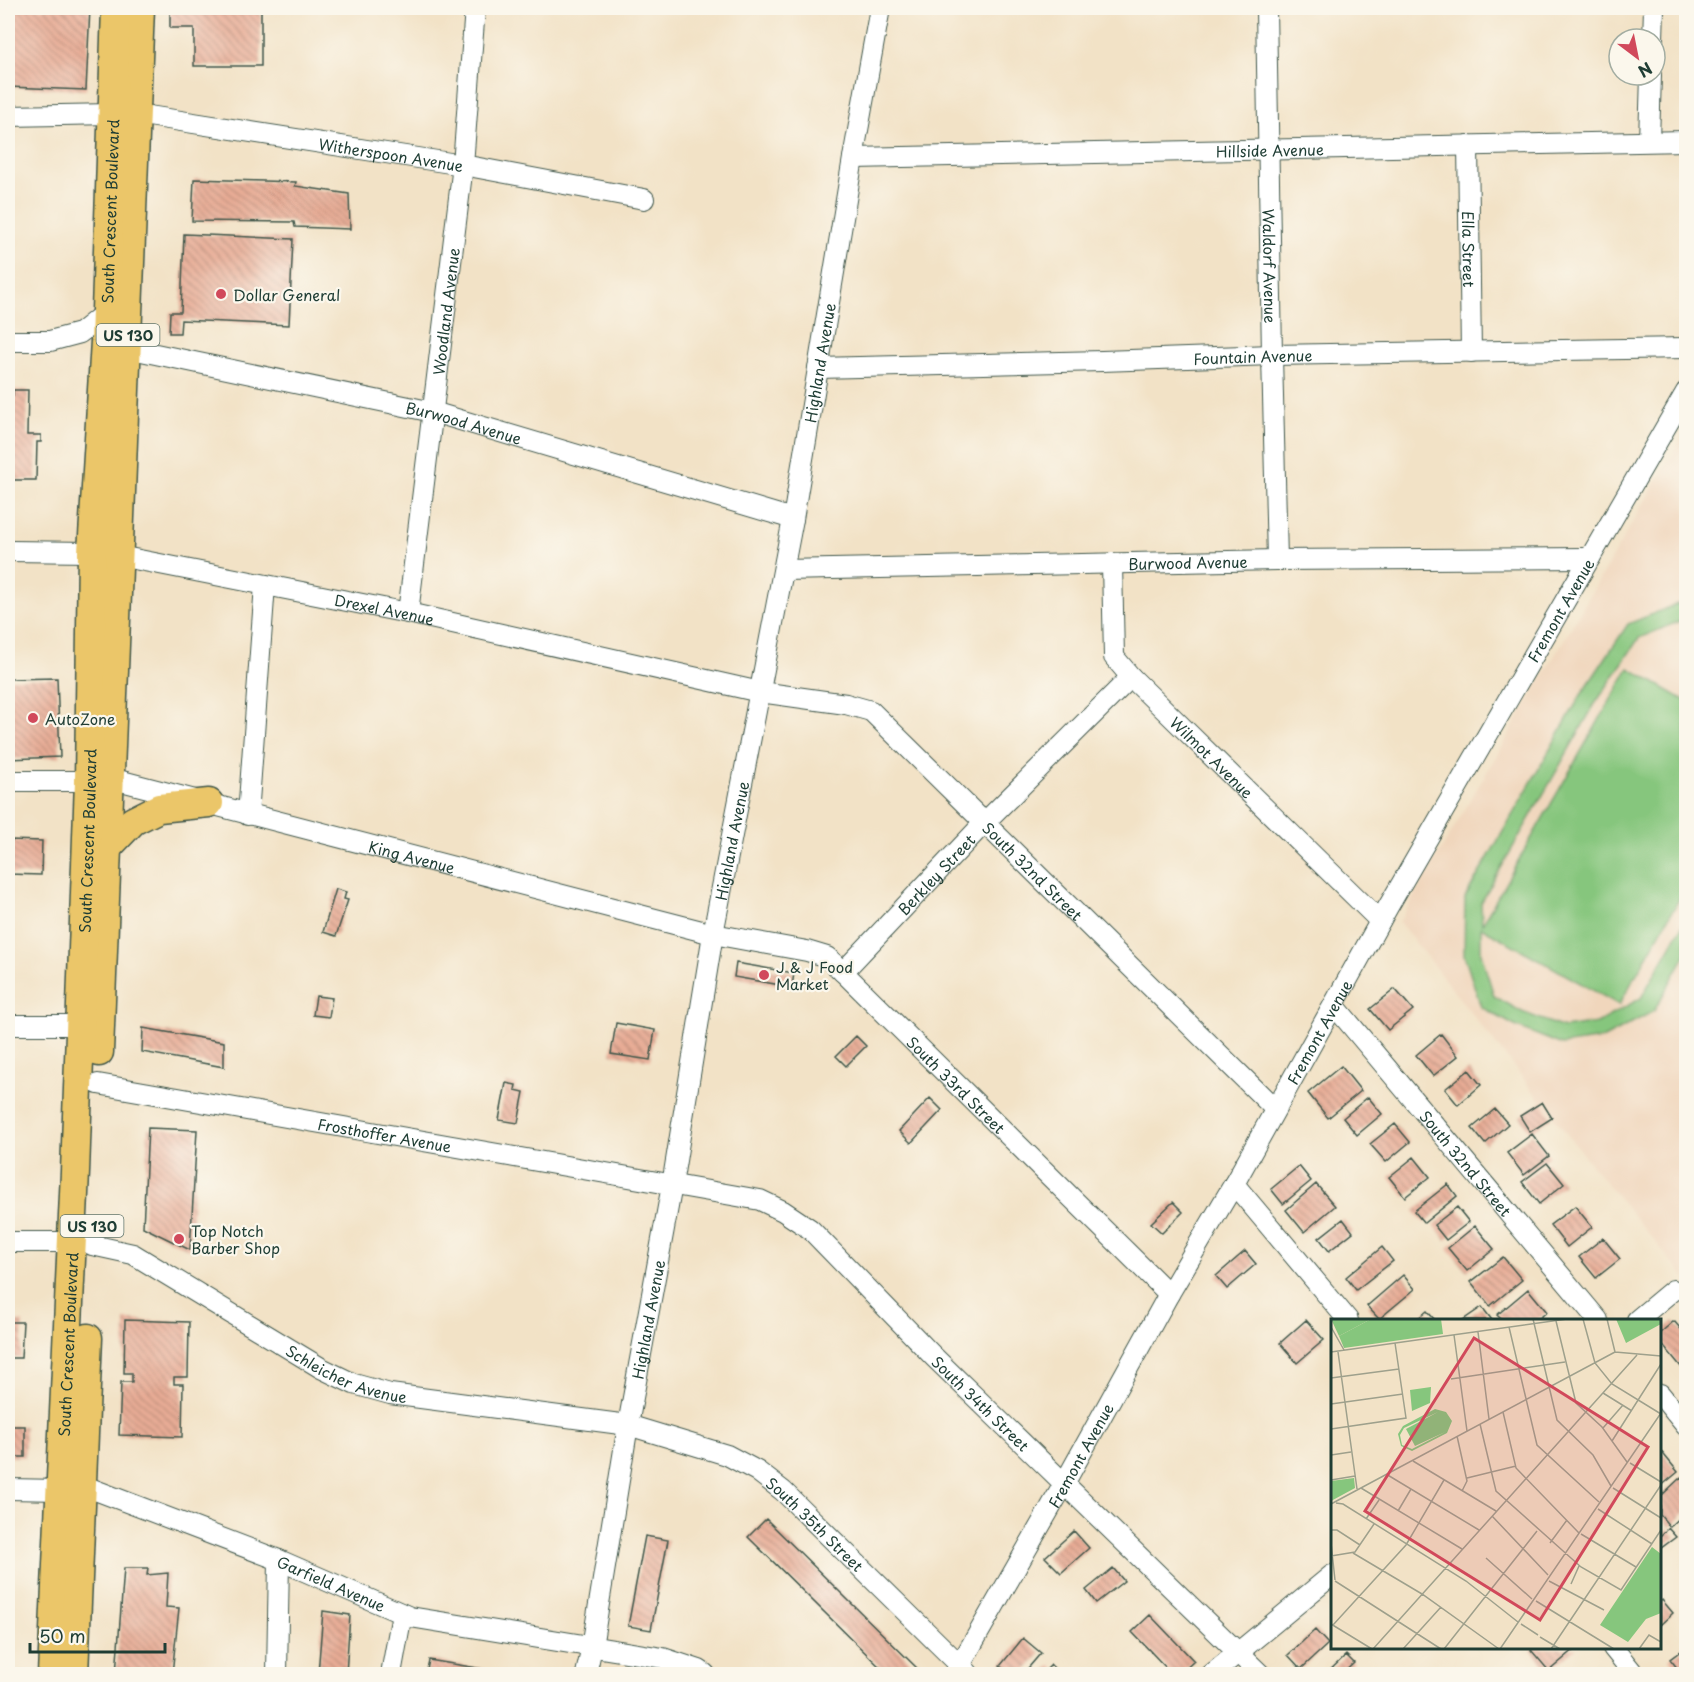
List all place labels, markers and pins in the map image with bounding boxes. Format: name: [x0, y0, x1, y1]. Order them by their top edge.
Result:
place label: Dollar General: [233, 283, 340, 306]
marker: Dollar General: [214, 287, 228, 301]
place label: AutoZone: [45, 707, 115, 730]
marker: AutoZone: [26, 711, 40, 725]
place label: J & J Food Market: [776, 955, 853, 995]
marker: J & J Food Market: [757, 968, 771, 982]
place label: Top Notch Barber Shop: [191, 1219, 280, 1259]
marker: Top Notch Barber Shop: [172, 1232, 186, 1246]

